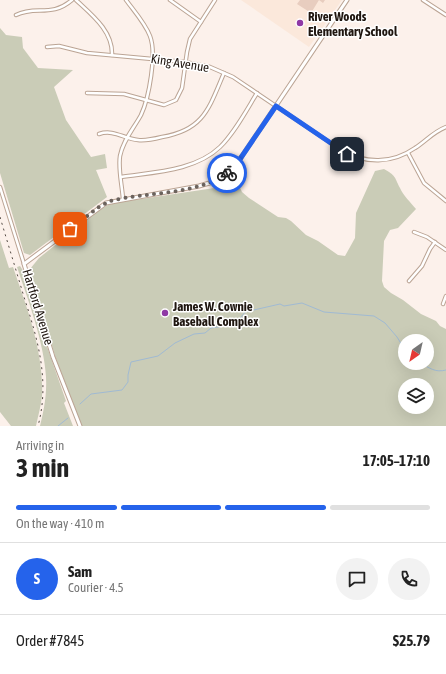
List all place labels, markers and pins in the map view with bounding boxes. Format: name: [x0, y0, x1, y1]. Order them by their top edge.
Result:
place label: River Woods Elementary School: [308, 9, 398, 39]
marker: River Woods Elementary School: [295, 18, 305, 28]
pin: [330, 137, 364, 171]
pin: [53, 212, 87, 246]
place label: James W. Cownie Baseball Complex: [172, 299, 259, 329]
marker: James W. Cownie Baseball Complex: [160, 308, 170, 318]

